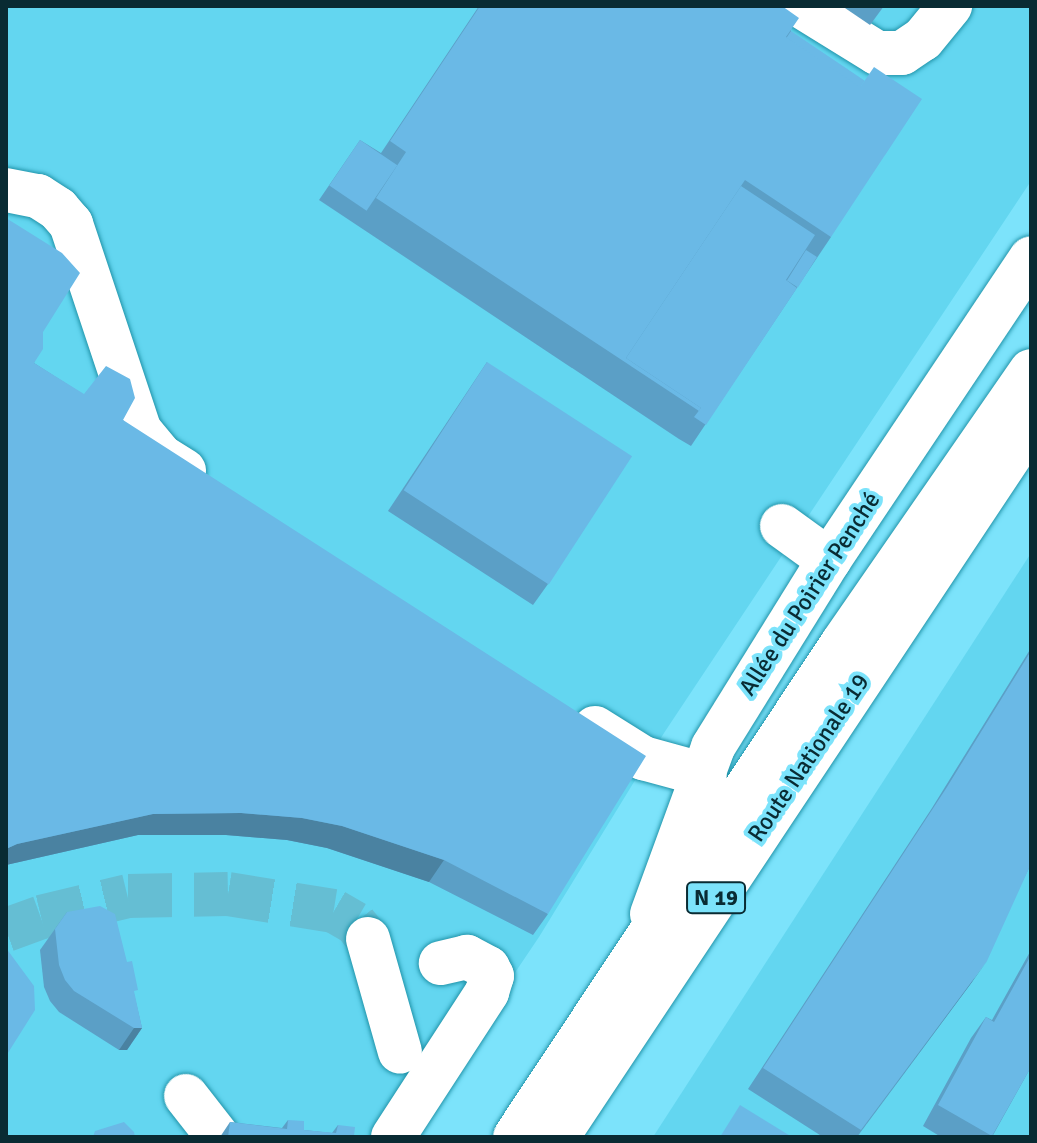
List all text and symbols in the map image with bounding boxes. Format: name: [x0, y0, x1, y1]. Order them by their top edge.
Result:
street label: Allée du Poirier Penché: [733, 487, 887, 701]
street label: Route Nationale 19: [742, 669, 876, 847]
road number: N 19: [686, 880, 746, 916]

